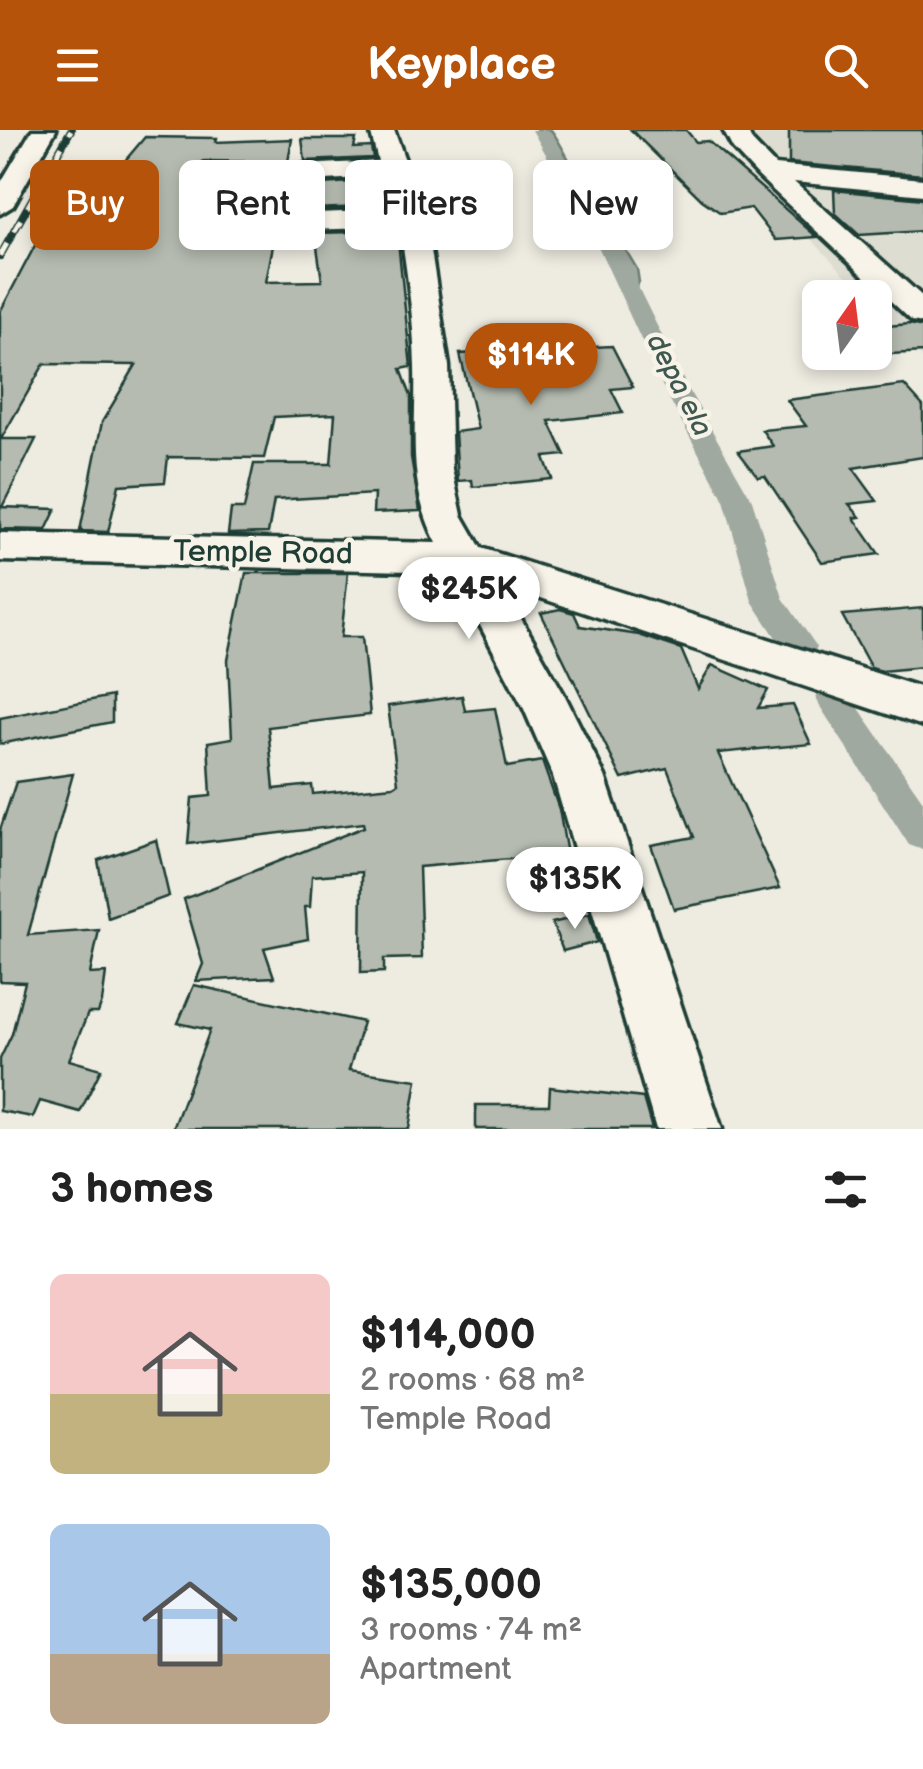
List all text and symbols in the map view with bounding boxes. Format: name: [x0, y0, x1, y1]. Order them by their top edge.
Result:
icon: menu: [50, 38, 105, 93]
text: Keyplace: [367, 38, 556, 93]
icon: search: [818, 38, 873, 93]
chip: Buy: [30, 160, 159, 250]
chip: Rent: [179, 160, 325, 250]
chip: Filters: [345, 160, 513, 250]
chip: New: [533, 160, 673, 250]
north arrow: [802, 280, 892, 370]
map controls: [802, 280, 892, 370]
pin: $114K: [461, 323, 601, 408]
water label: depa ela: [639, 328, 719, 442]
text: $114K: [487, 336, 575, 375]
street label: Temple Road: [173, 533, 353, 573]
pin: $245K: [399, 557, 539, 642]
text: $245K: [420, 570, 518, 609]
pin: $135K: [505, 847, 645, 932]
text: $135K: [528, 860, 622, 899]
icon: filters: [818, 1162, 873, 1217]
text: 3 homes: [50, 1164, 213, 1215]
text: $114,000: [360, 1310, 536, 1361]
icon: home: [130, 1314, 250, 1434]
text: 2 rooms · 68 m²: [360, 1361, 585, 1400]
text: Temple Road: [360, 1400, 552, 1439]
text: $135,000: [360, 1560, 542, 1611]
icon: home: [130, 1564, 250, 1684]
text: 3 rooms · 74 m²: [360, 1611, 582, 1650]
text: Apartment: [360, 1650, 511, 1689]

